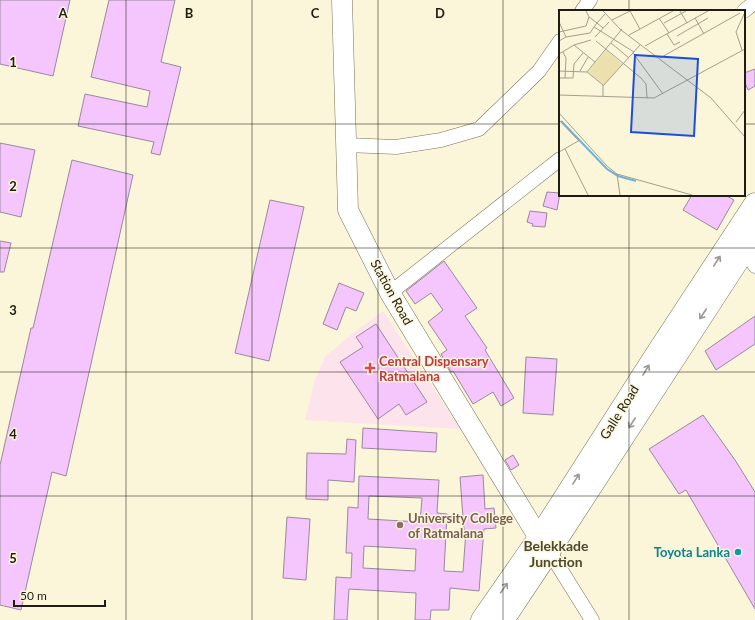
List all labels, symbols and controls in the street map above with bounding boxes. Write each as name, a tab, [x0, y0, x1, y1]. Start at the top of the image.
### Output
text: A	[57, 5, 68, 21]
text: B	[185, 5, 194, 21]
text: C	[311, 5, 320, 21]
text: D	[435, 5, 445, 21]
inset map	[559, 10, 745, 196]
text: 1	[9, 54, 17, 70]
text: 2	[9, 178, 17, 194]
street label: Station Road	[367, 256, 417, 328]
one-way arrow	[713, 256, 721, 267]
text: 3	[9, 302, 17, 318]
one-way arrow	[699, 308, 707, 319]
place label: Central Dispensary Ratmalana	[379, 353, 489, 384]
marker: Central Dispensary Ratmalana	[364, 362, 376, 374]
one-way arrow	[642, 365, 650, 376]
street label: Galle Road	[596, 382, 642, 442]
one-way arrow	[628, 417, 636, 428]
text: 4	[9, 426, 17, 442]
one-way arrow	[572, 474, 580, 485]
place label: University College of Ratmalana	[408, 510, 513, 541]
marker: University College of Ratmalana	[395, 520, 405, 530]
district label: Belekkade Junction	[523, 537, 589, 570]
place label: Toyota Lanka	[654, 544, 730, 560]
marker: Toyota Lanka	[733, 547, 743, 557]
text: 5	[9, 550, 17, 566]
scale bar	[14, 582, 105, 608]
one-way arrow	[500, 583, 508, 594]
text: 50 m	[20, 588, 47, 603]

